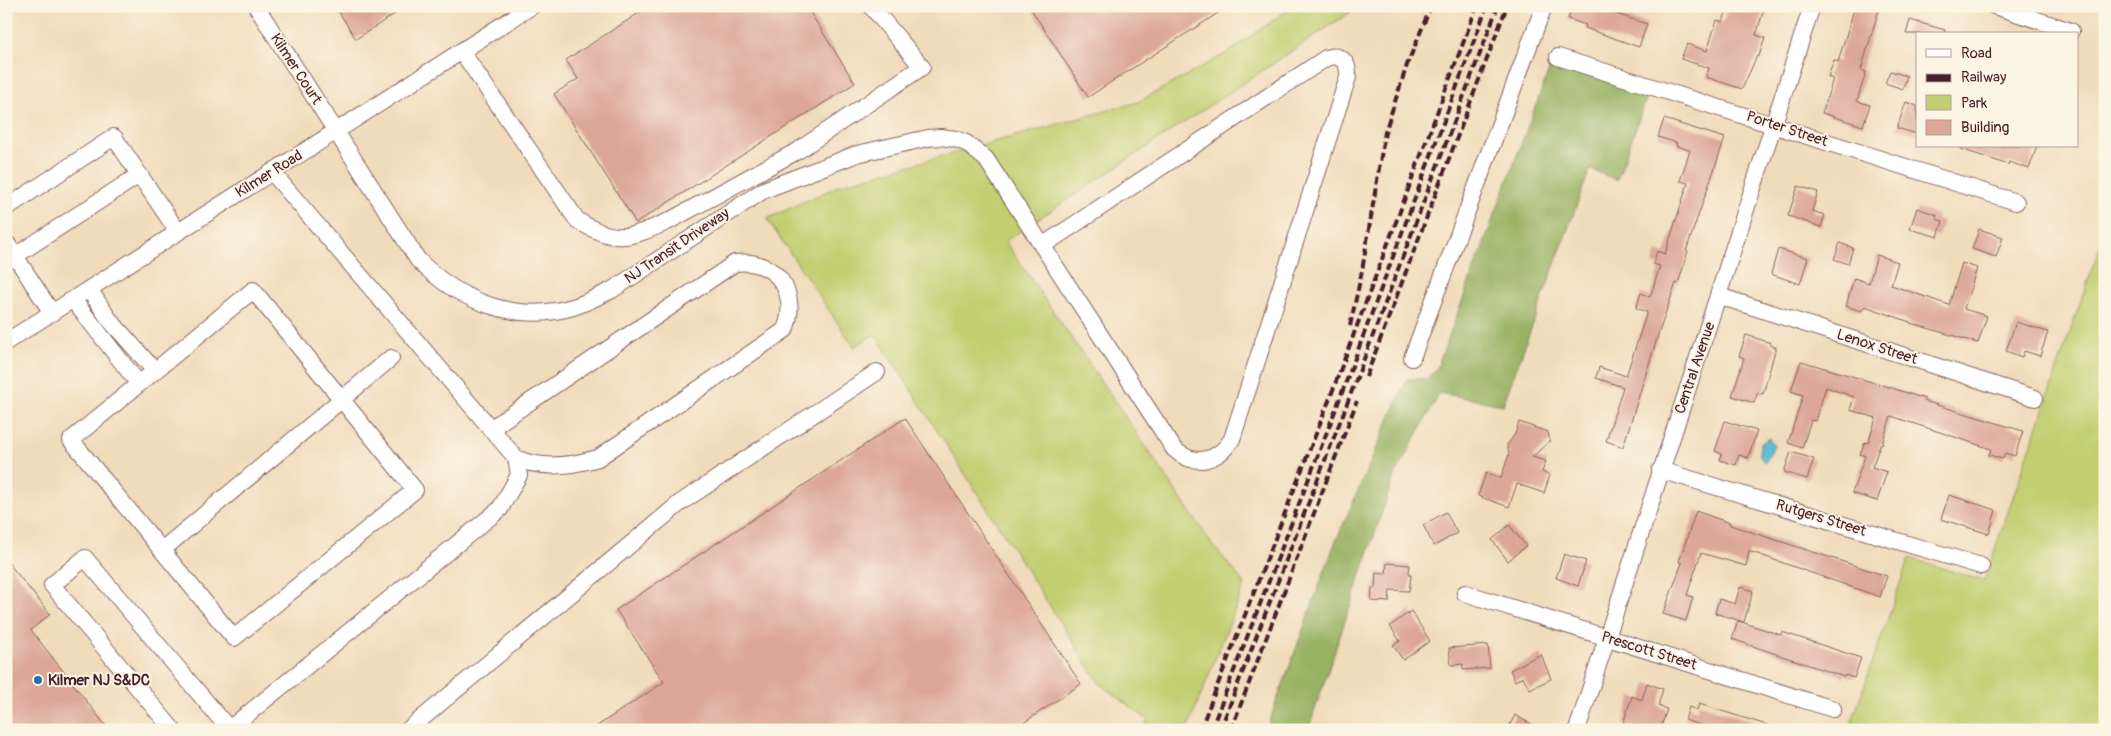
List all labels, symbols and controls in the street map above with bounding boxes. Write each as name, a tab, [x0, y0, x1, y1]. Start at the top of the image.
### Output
street label: Kilmer Court	[266, 30, 327, 109]
legend	[1916, 32, 2078, 148]
text: Road	[1961, 44, 1992, 63]
text: Railway	[1961, 68, 2007, 87]
text: Park	[1961, 94, 1988, 113]
street label: Porter Street	[1744, 107, 1831, 151]
text: Building	[1961, 118, 2009, 137]
street label: Kilmer Road	[232, 146, 306, 202]
street label: NJ Transit Driveway	[621, 203, 734, 288]
street label: Central Avenue	[1670, 319, 1720, 416]
street label: Lenox Street	[1834, 325, 1921, 369]
street label: Rutgers Street	[1774, 495, 1869, 541]
street label: Prescott Street	[1599, 627, 1700, 675]
place label: Kilmer NJ S&DC	[48, 671, 150, 690]
marker: Kilmer NJ S&DC	[32, 674, 44, 686]

